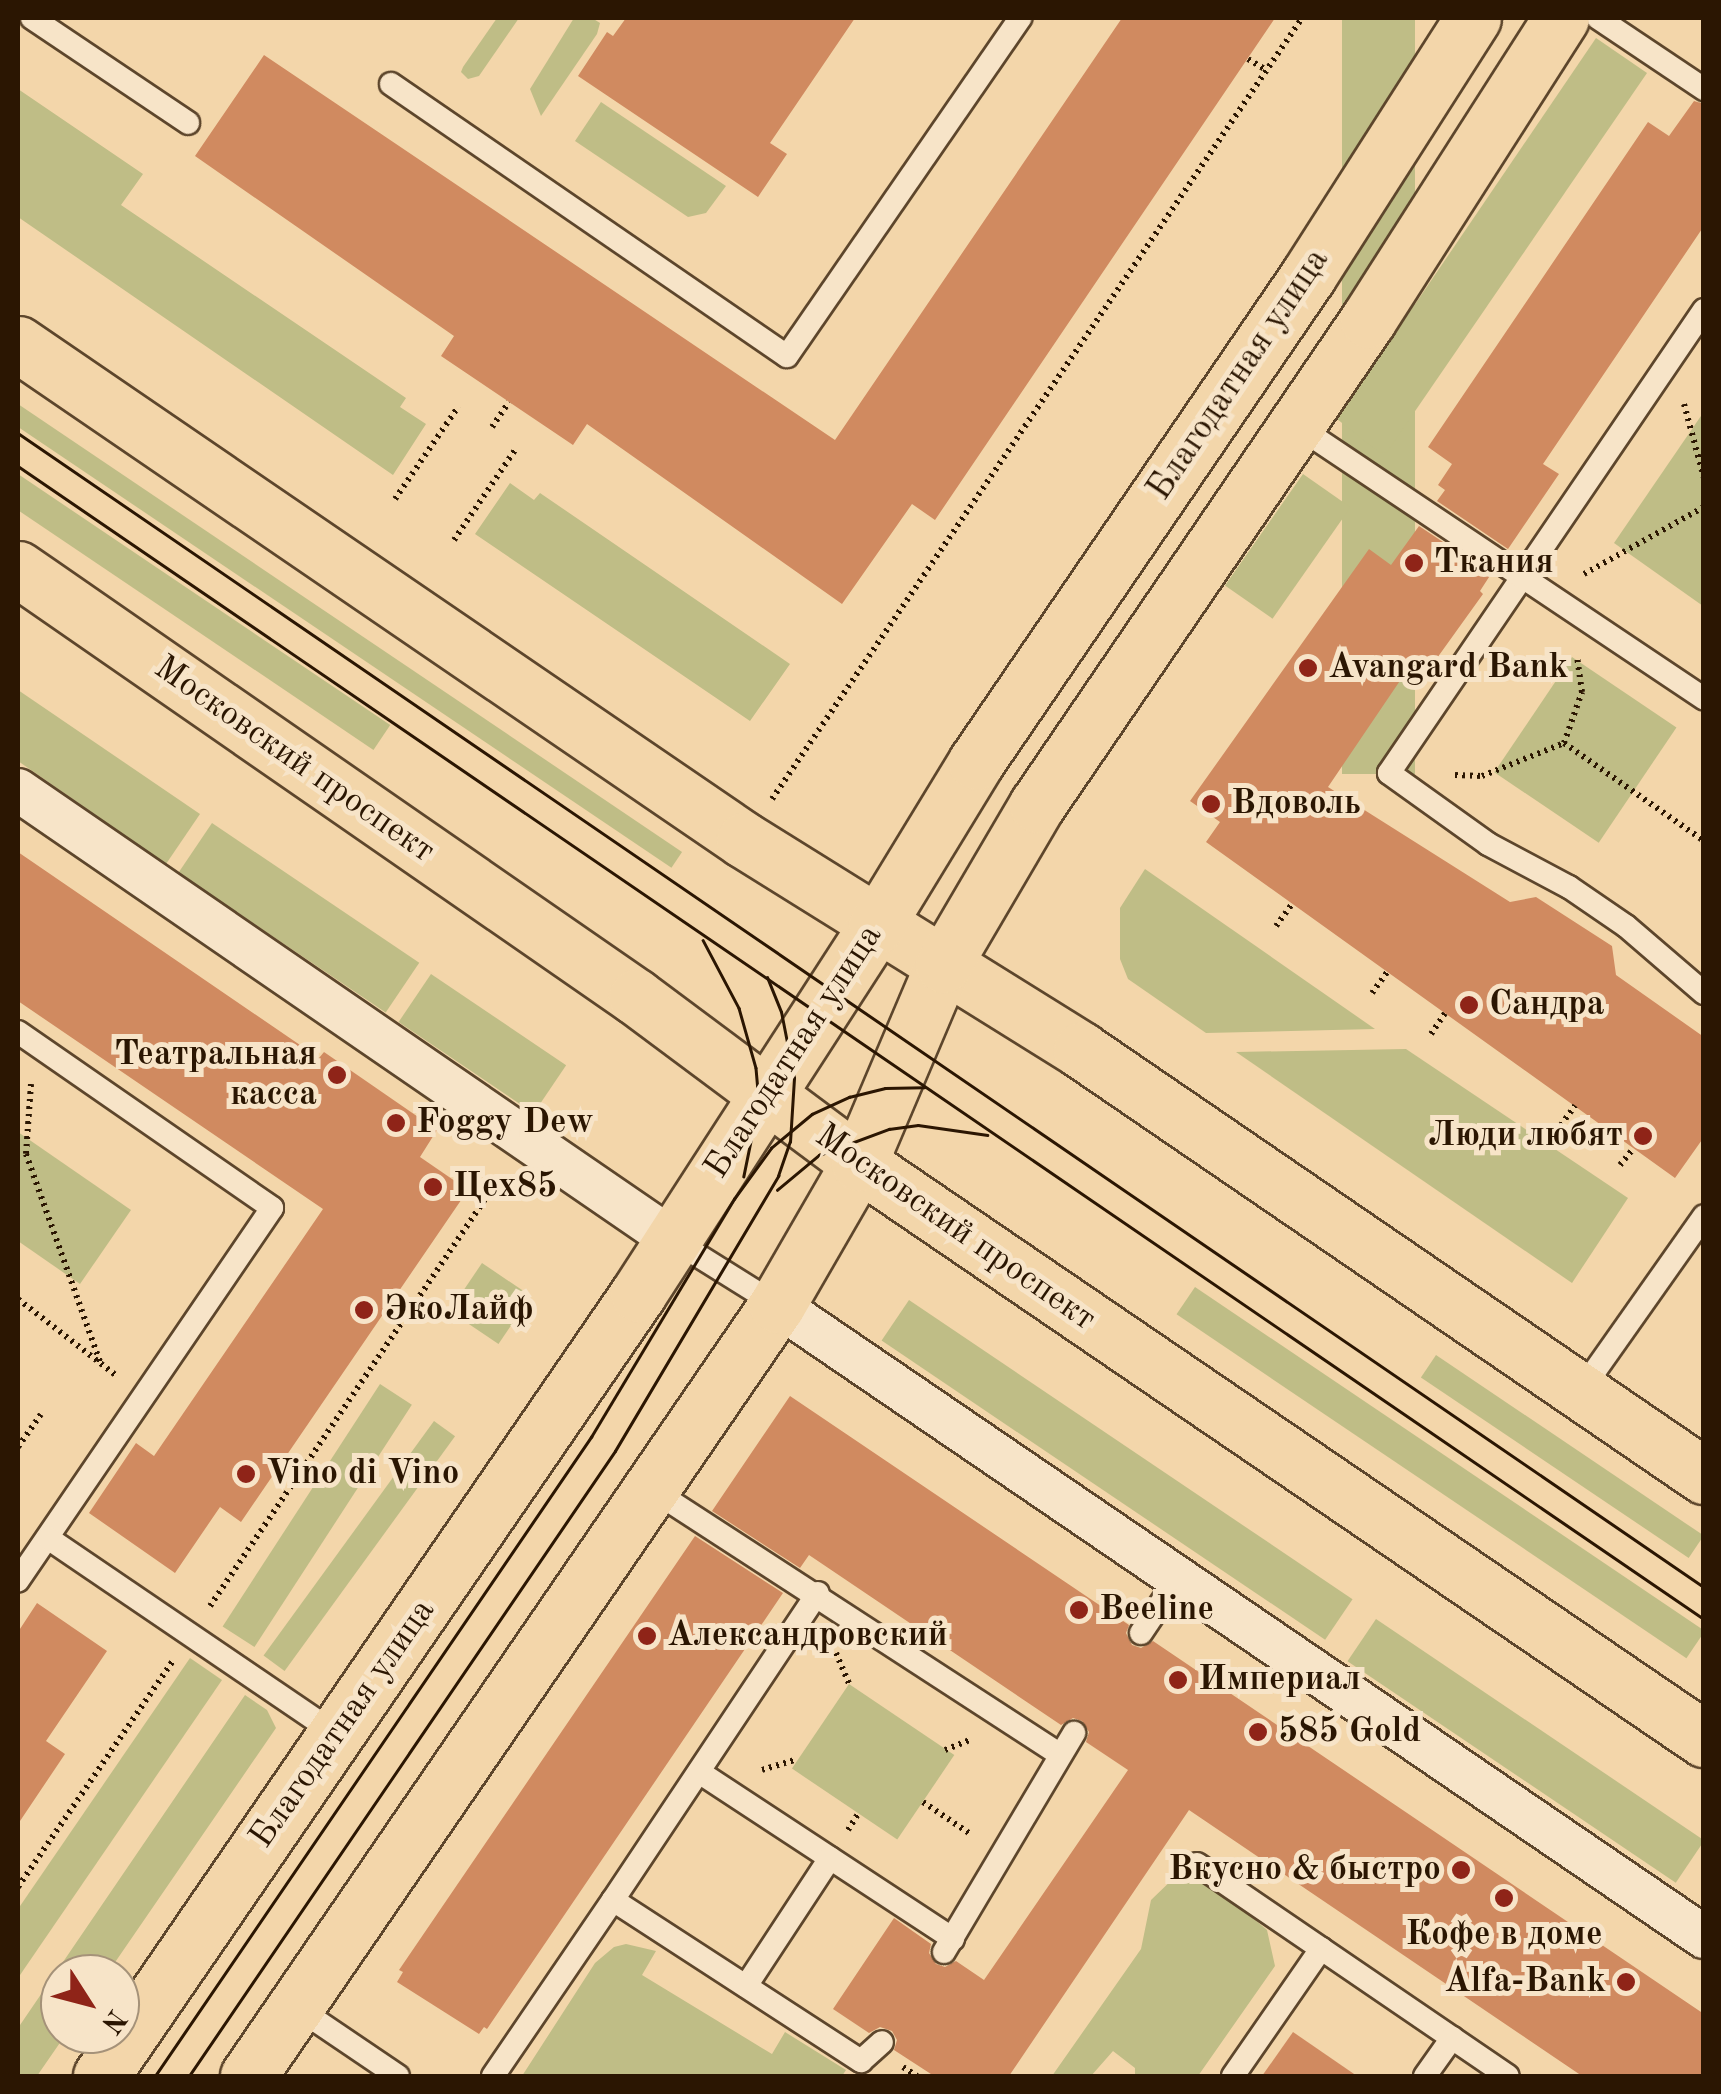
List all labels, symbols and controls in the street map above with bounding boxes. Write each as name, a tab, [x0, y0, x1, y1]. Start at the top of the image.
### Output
street label: Благодатная улица	[1139, 241, 1339, 509]
place label: Ткания	[1434, 542, 1554, 584]
marker: Ткания	[1403, 552, 1425, 574]
street label: Московский проспект	[145, 647, 443, 873]
place label: Avangard Bank	[1328, 647, 1568, 689]
marker: Avangard Bank	[1297, 657, 1319, 679]
place label: Вдоволь	[1231, 783, 1361, 825]
marker: Вдоволь	[1200, 793, 1222, 815]
street label: Благодатная улица	[696, 917, 892, 1187]
place label: Сандра	[1489, 984, 1605, 1026]
marker: Сандра	[1458, 994, 1480, 1016]
place label: Театральная касса	[114, 1034, 317, 1116]
marker: Театральная касса	[326, 1064, 348, 1086]
place label: Foggy Dew	[416, 1102, 594, 1144]
marker: Foggy Dew	[385, 1112, 407, 1134]
street label: Московский проспект	[806, 1115, 1104, 1341]
place label: Люди любят	[1428, 1115, 1623, 1157]
marker: Люди любят	[1632, 1125, 1654, 1147]
place label: Цех85	[453, 1166, 557, 1208]
marker: Цех85	[422, 1176, 444, 1198]
place label: ЭкоЛайф	[384, 1289, 534, 1331]
marker: ЭкоЛайф	[353, 1299, 375, 1321]
place label: Vino di Vino	[266, 1453, 459, 1495]
marker: Vino di Vino	[235, 1463, 257, 1485]
place label: Beeline	[1099, 1589, 1214, 1631]
street label: Благодатная улица	[241, 1591, 445, 1857]
marker: Beeline	[1068, 1599, 1090, 1621]
place label: Александровский	[667, 1615, 948, 1657]
marker: Александровский	[636, 1625, 658, 1647]
place label: Империал	[1198, 1659, 1361, 1701]
marker: Империал	[1167, 1669, 1189, 1691]
place label: 585 Gold	[1278, 1711, 1421, 1753]
marker: 585 Gold	[1247, 1721, 1269, 1743]
place label: Вкусно & быстро	[1168, 1849, 1441, 1891]
marker: Вкусно & быстро	[1450, 1859, 1472, 1881]
marker: Кофе в доме	[1493, 1887, 1515, 1909]
place label: Кофе в доме	[1406, 1914, 1602, 1956]
north arrow	[40, 1954, 140, 2054]
place label: Alfa-Bank	[1444, 1961, 1606, 2003]
marker: Alfa-Bank	[1615, 1971, 1637, 1993]
text: N	[95, 2004, 130, 2037]

